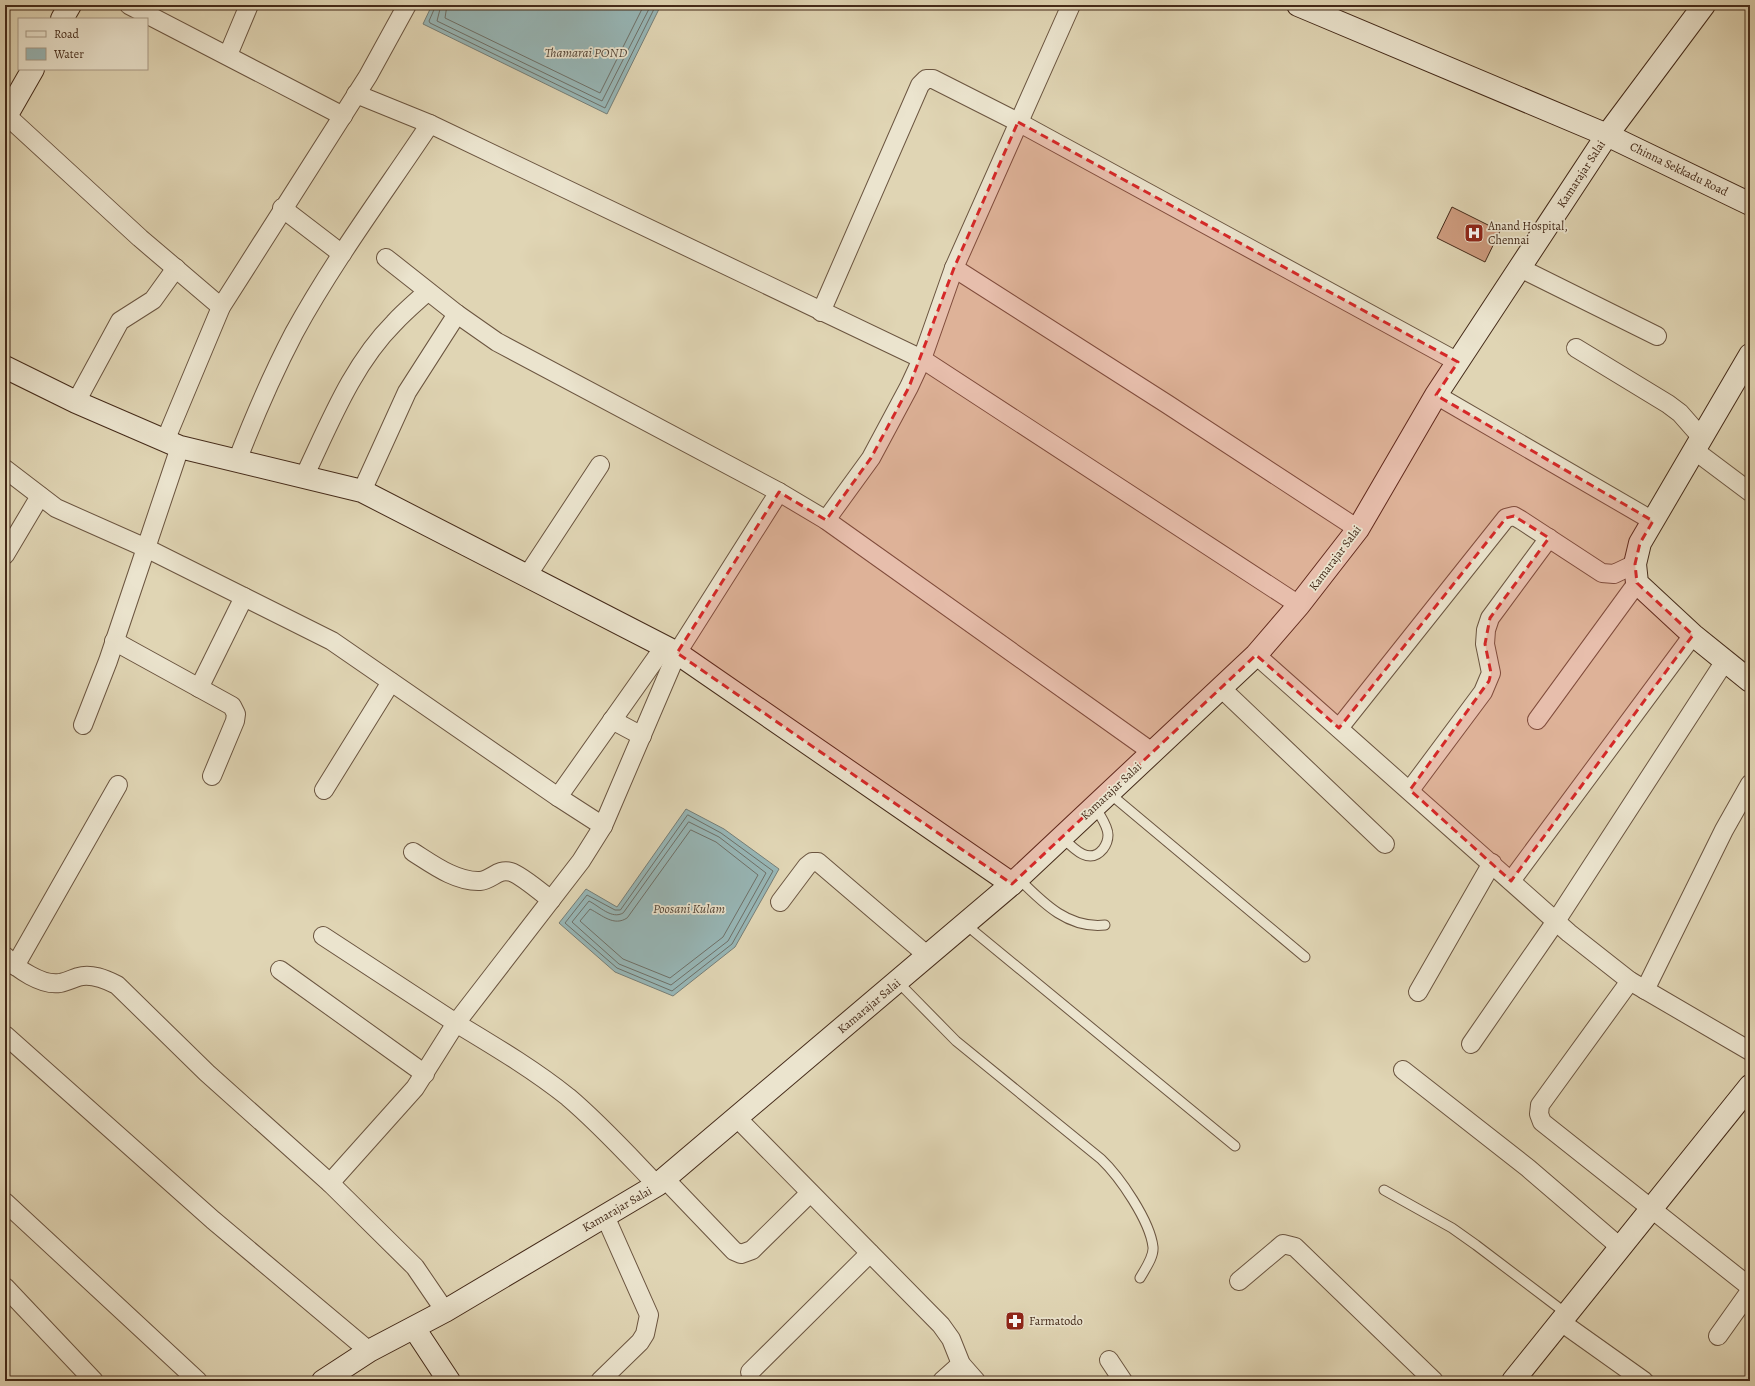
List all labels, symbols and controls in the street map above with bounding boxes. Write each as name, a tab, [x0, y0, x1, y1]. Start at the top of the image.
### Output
legend	[18, 18, 148, 70]
text: Road	[54, 26, 80, 42]
water label: Thamarai POND	[545, 44, 627, 61]
text: Water	[53, 46, 84, 62]
street label: Kamarajar Salai	[1553, 137, 1609, 211]
street label: Chinna Sekkadu Road	[1627, 138, 1731, 200]
place label: Anand Hospital, Chennai	[1487, 218, 1568, 248]
hospital icon: Anand Hospital, Chennai	[1463, 222, 1485, 244]
street label: Kamarajar Salai	[1305, 522, 1365, 594]
street label: Kamarajar Salai	[1077, 759, 1145, 823]
water label: Poosani Kulam	[653, 900, 725, 917]
street label: Kamarajar Salai	[834, 975, 904, 1037]
street label: Kamarajar Salai	[579, 1183, 655, 1235]
pharmacy icon: Farmatodo	[1004, 1310, 1026, 1332]
place label: Farmatodo	[1029, 1313, 1083, 1329]

